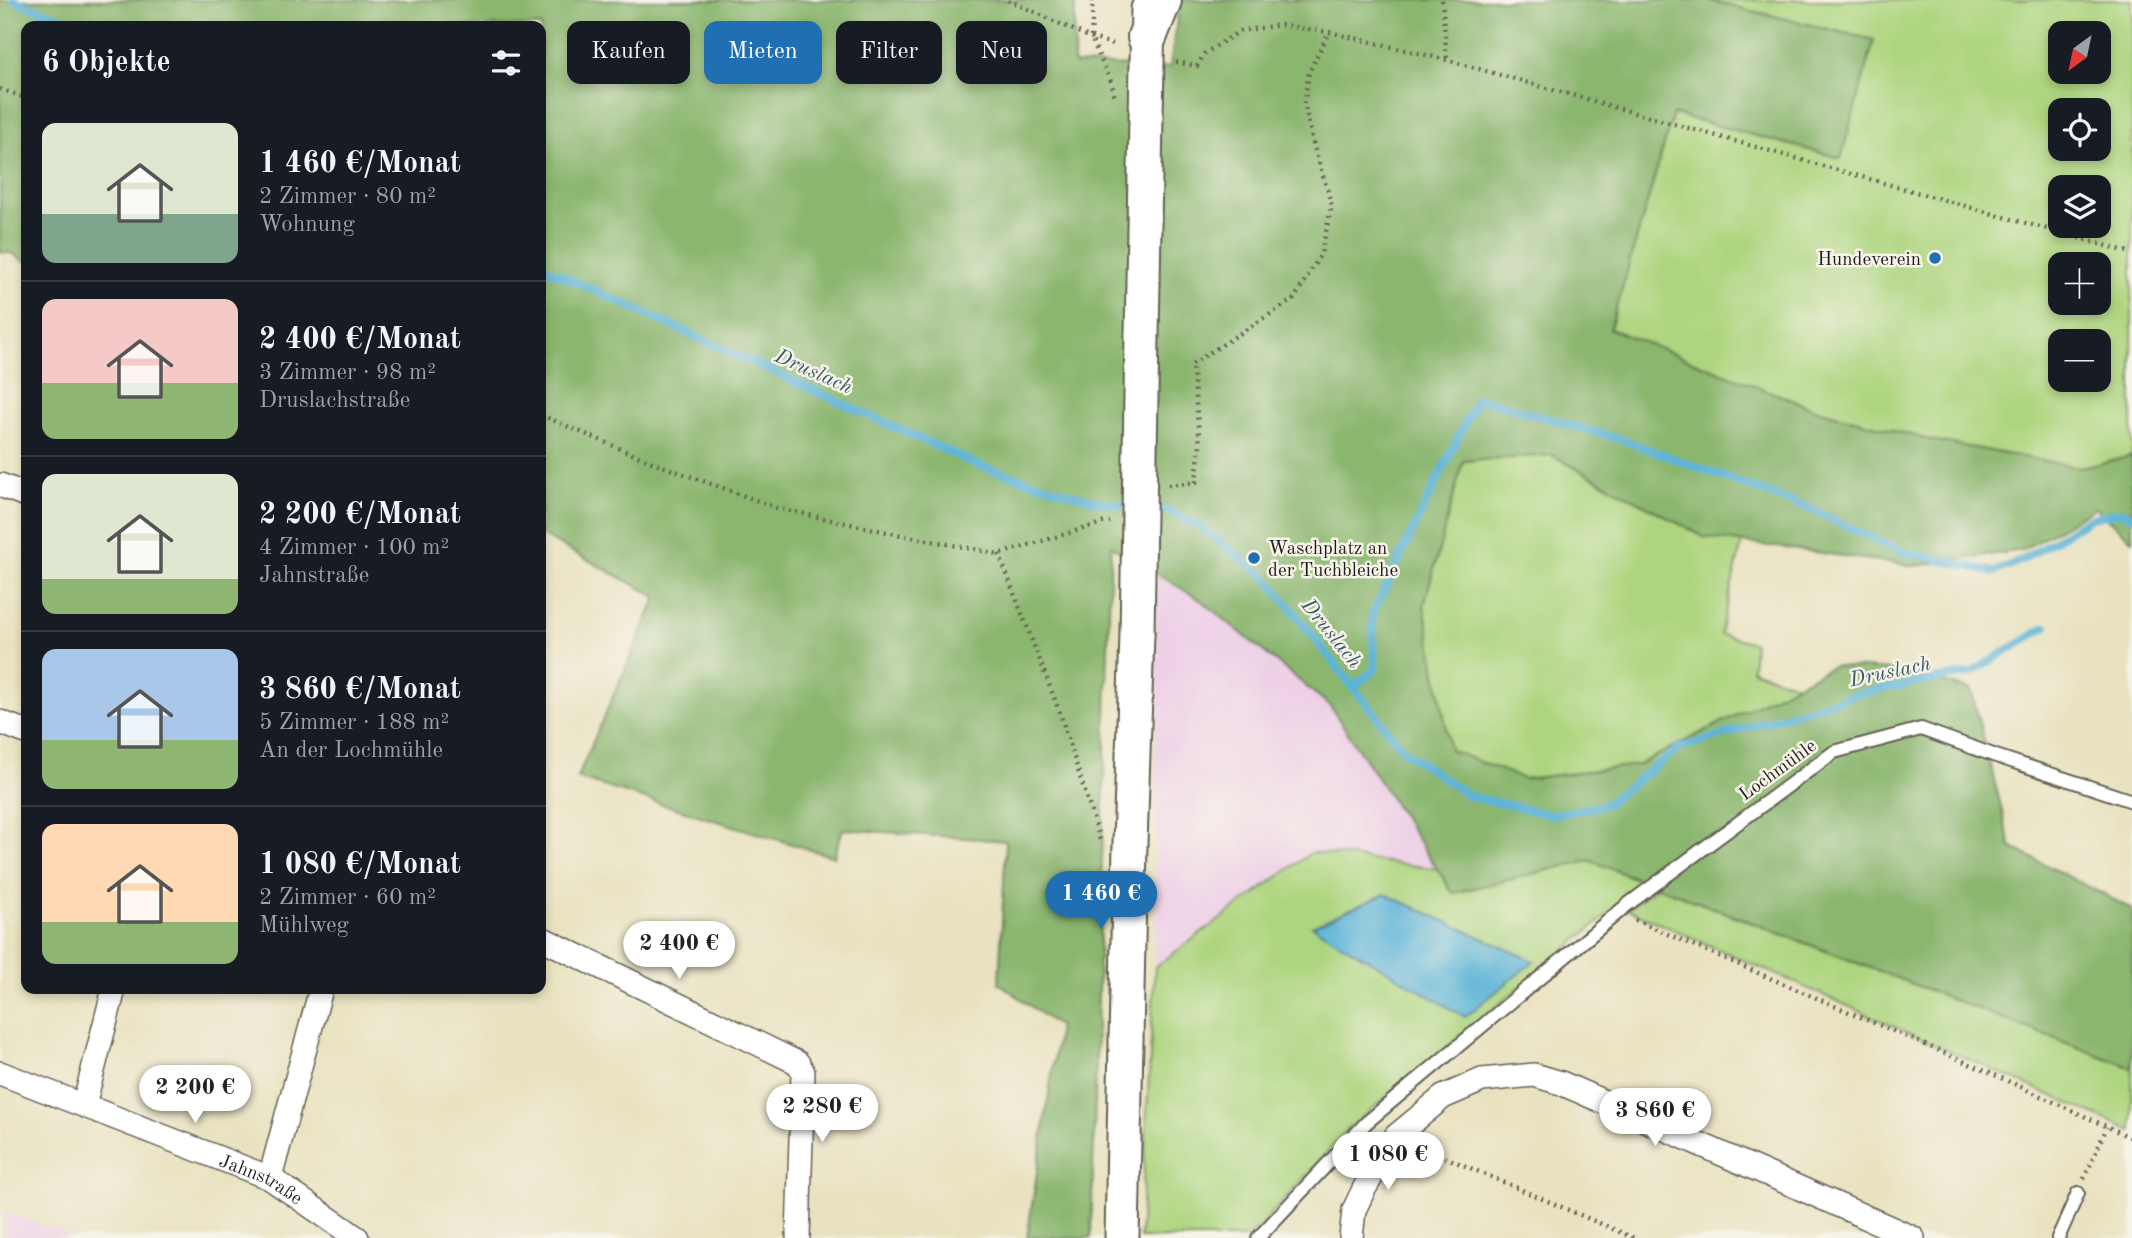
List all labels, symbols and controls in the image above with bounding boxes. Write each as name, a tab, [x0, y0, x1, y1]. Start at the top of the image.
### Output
chip: Kaufen	[567, 21, 690, 84]
chip: Mieten	[704, 21, 822, 84]
chip: Filter	[836, 21, 942, 84]
chip: Neu	[956, 21, 1047, 84]
north arrow	[2048, 21, 2110, 84]
map controls	[2048, 21, 2111, 392]
icon: filters	[487, 44, 525, 82]
text: 6 Objekte	[42, 48, 171, 78]
button: locate	[2048, 98, 2111, 161]
text: 1 460 €/Monat	[259, 149, 461, 179]
icon: home	[98, 151, 182, 235]
button: layers	[2048, 175, 2111, 238]
text: 2 Zimmer · 80 m²	[259, 185, 436, 208]
text: Wohnung	[259, 213, 355, 236]
marker: Hundeverein	[1927, 250, 1943, 266]
place label: Hundeverein	[1817, 251, 1921, 270]
button: +	[2048, 252, 2111, 315]
text: 2 400 €/Monat	[259, 325, 461, 355]
icon: home	[98, 327, 182, 411]
button: −	[2048, 329, 2111, 392]
water label: Druslach	[770, 346, 856, 399]
text: 3 Zimmer · 98 m²	[259, 361, 436, 384]
text: Druslachstraße	[259, 389, 410, 412]
text: 2 200 €/Monat	[259, 500, 461, 530]
icon: home	[98, 502, 182, 586]
text: 4 Zimmer · 100 m²	[259, 536, 449, 559]
place label: Waschplatz an der Tuchbleiche	[1268, 540, 1398, 581]
marker: Waschplatz an der Tuchbleiche	[1246, 550, 1262, 566]
text: Jahnstraße	[259, 564, 369, 587]
water label: Druslach	[1296, 594, 1365, 673]
water label: Druslach	[1847, 654, 1933, 692]
text: 3 860 €/Monat	[259, 675, 461, 705]
icon: home	[98, 677, 182, 761]
text: 5 Zimmer · 188 m²	[259, 711, 449, 734]
street label: Lochmühle	[1736, 737, 1821, 805]
text: An der Lochmühle	[259, 739, 443, 762]
text: 1 080 €/Monat	[259, 850, 461, 880]
icon: home	[98, 852, 182, 936]
pin: 1 460 €	[1036, 872, 1166, 931]
text: 1 460 €	[1061, 882, 1141, 905]
text: 2 Zimmer · 60 m²	[259, 886, 436, 909]
text: Mühlweg	[259, 914, 349, 937]
pin: 2 400 €	[614, 922, 744, 981]
text: 2 400 €	[639, 932, 719, 955]
pin: 2 200 €	[130, 1066, 260, 1125]
text: 2 200 €	[155, 1076, 235, 1099]
pin: 2 280 €	[757, 1084, 887, 1144]
pin: 3 860 €	[1590, 1088, 1720, 1148]
text: 2 280 €	[782, 1095, 862, 1118]
text: 3 860 €	[1615, 1099, 1695, 1122]
pin: 1 080 €	[1323, 1132, 1453, 1192]
text: 1 080 €	[1348, 1143, 1428, 1166]
street label: Jahnstraße	[216, 1152, 305, 1209]

